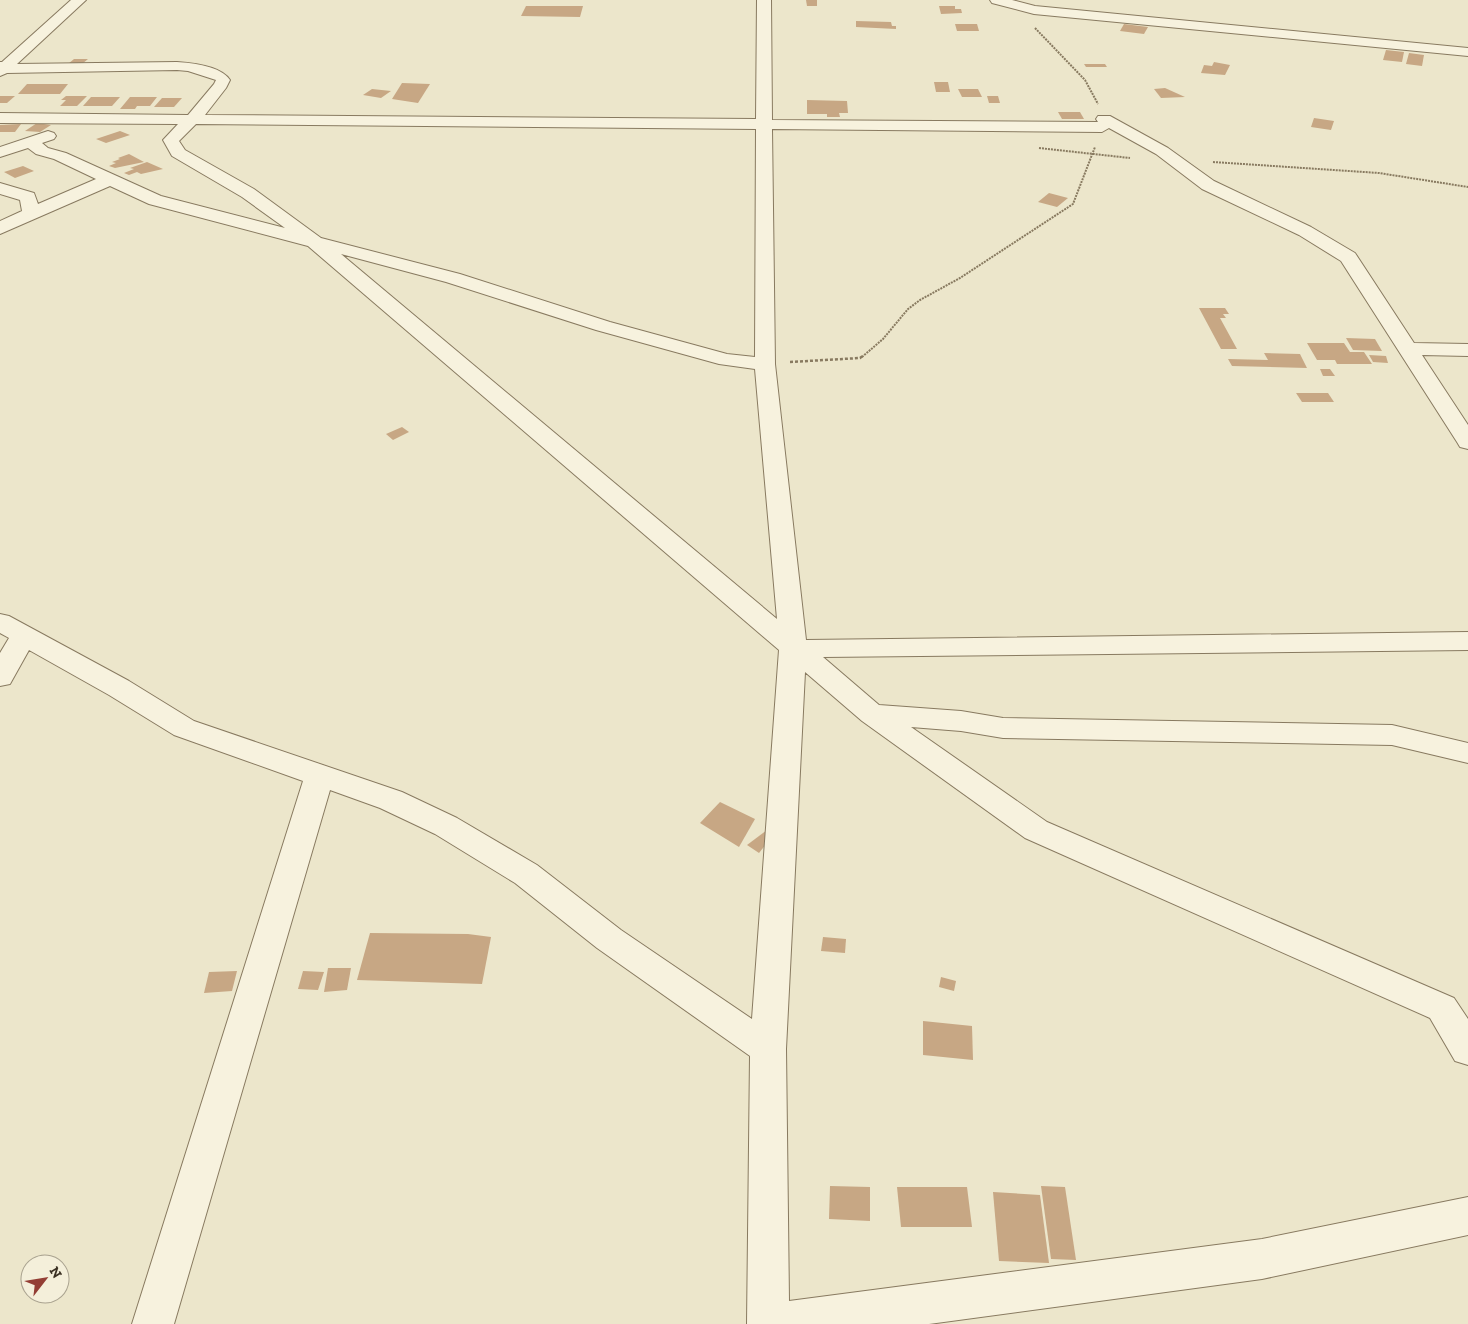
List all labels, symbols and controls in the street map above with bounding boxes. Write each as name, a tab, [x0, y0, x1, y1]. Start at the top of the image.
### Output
north arrow	[20, 1254, 70, 1304]
text: N	[46, 1264, 66, 1282]

